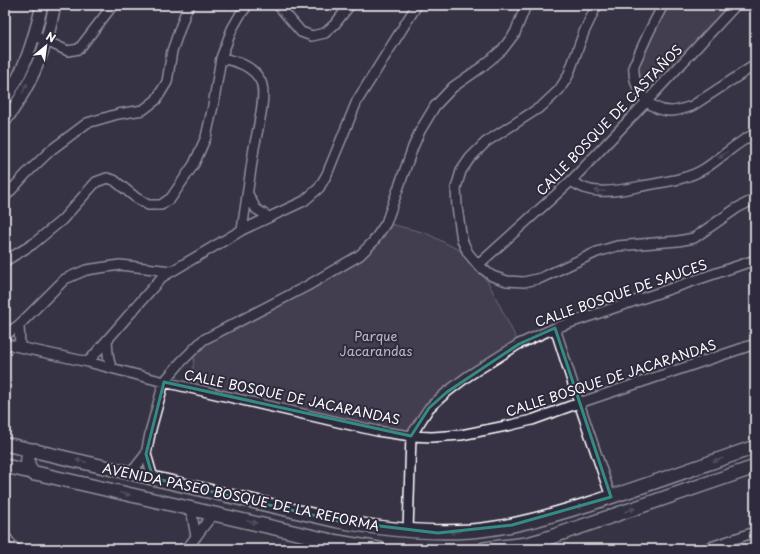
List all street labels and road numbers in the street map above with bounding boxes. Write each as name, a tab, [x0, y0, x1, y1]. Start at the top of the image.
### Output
street label: CALLE BOSQUE DE CASTAÑOS	[531, 40, 686, 199]
street label: CALLE BOSQUE DE SAUCES	[532, 254, 709, 331]
street label: CALLE BOSQUE DE JACARANDAS	[503, 334, 718, 421]
street label: CALLE BOSQUE DE JACARANDAS	[182, 364, 402, 429]
street label: AVENIDA PASEO BOSQUE DE LA REFORMA	[101, 458, 381, 535]

